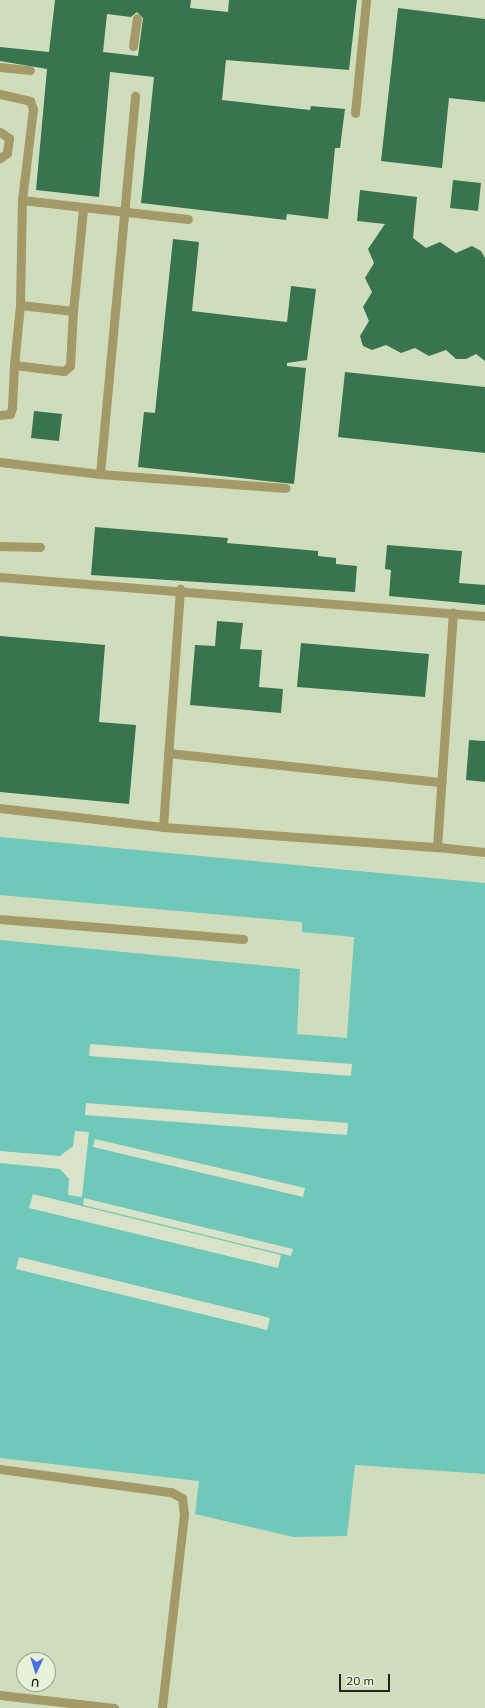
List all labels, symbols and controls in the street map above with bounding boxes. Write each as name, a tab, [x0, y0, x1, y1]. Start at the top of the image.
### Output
north arrow	[16, 1652, 56, 1692]
scale bar	[341, 1666, 392, 1692]
text: 20 m	[346, 1673, 374, 1688]
text: U	[31, 1676, 40, 1690]

